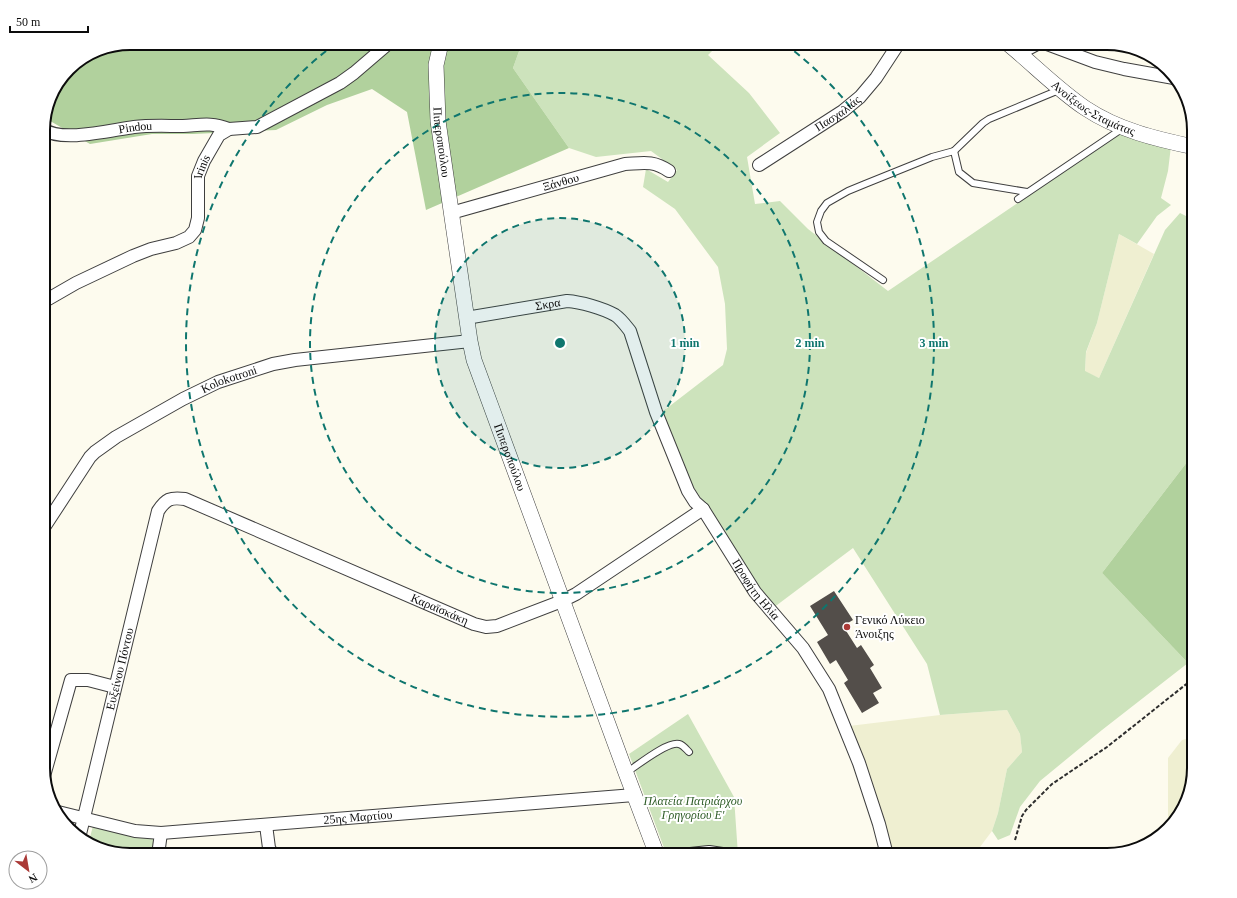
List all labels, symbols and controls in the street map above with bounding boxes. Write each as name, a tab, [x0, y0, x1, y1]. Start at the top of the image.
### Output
scale bar	[10, 8, 88, 34]
text: 50 m	[16, 15, 41, 29]
street label: Ανοίξεως-Σταμάτας	[1048, 78, 1137, 139]
street label: Πασχαλιάς	[812, 92, 863, 134]
street label: Πιπεροπούλου	[431, 107, 453, 178]
street label: Pindou	[117, 119, 152, 136]
street label: Irinis	[191, 152, 213, 179]
street label: Ξάνθου	[541, 170, 581, 194]
street label: Σκρα	[534, 295, 562, 313]
centre of rings	[553, 336, 567, 350]
text: 1 min	[670, 336, 700, 350]
text: 2 min	[795, 336, 825, 350]
text: 3 min	[919, 336, 949, 350]
street label: Kolokotroni	[199, 363, 259, 396]
street label: Πιπεροπούλου	[491, 422, 529, 493]
street label: Προφήτη Ηλία	[729, 556, 783, 623]
street label: Καραϊσκάκη	[409, 591, 471, 628]
place label: Γενικό Λύκειο Άνοιξης	[855, 613, 925, 641]
marker: Γενικό Λύκειο Άνοιξης	[842, 622, 852, 632]
street label: Ευξείνου Πόντου	[103, 626, 137, 711]
park label: Πλατεία Πατριάρχου Γρηγορίου Ε'	[643, 794, 743, 822]
street label: 25ης Μαρτίου	[323, 807, 393, 827]
north arrow	[8, 850, 48, 890]
text: N	[27, 871, 40, 886]

